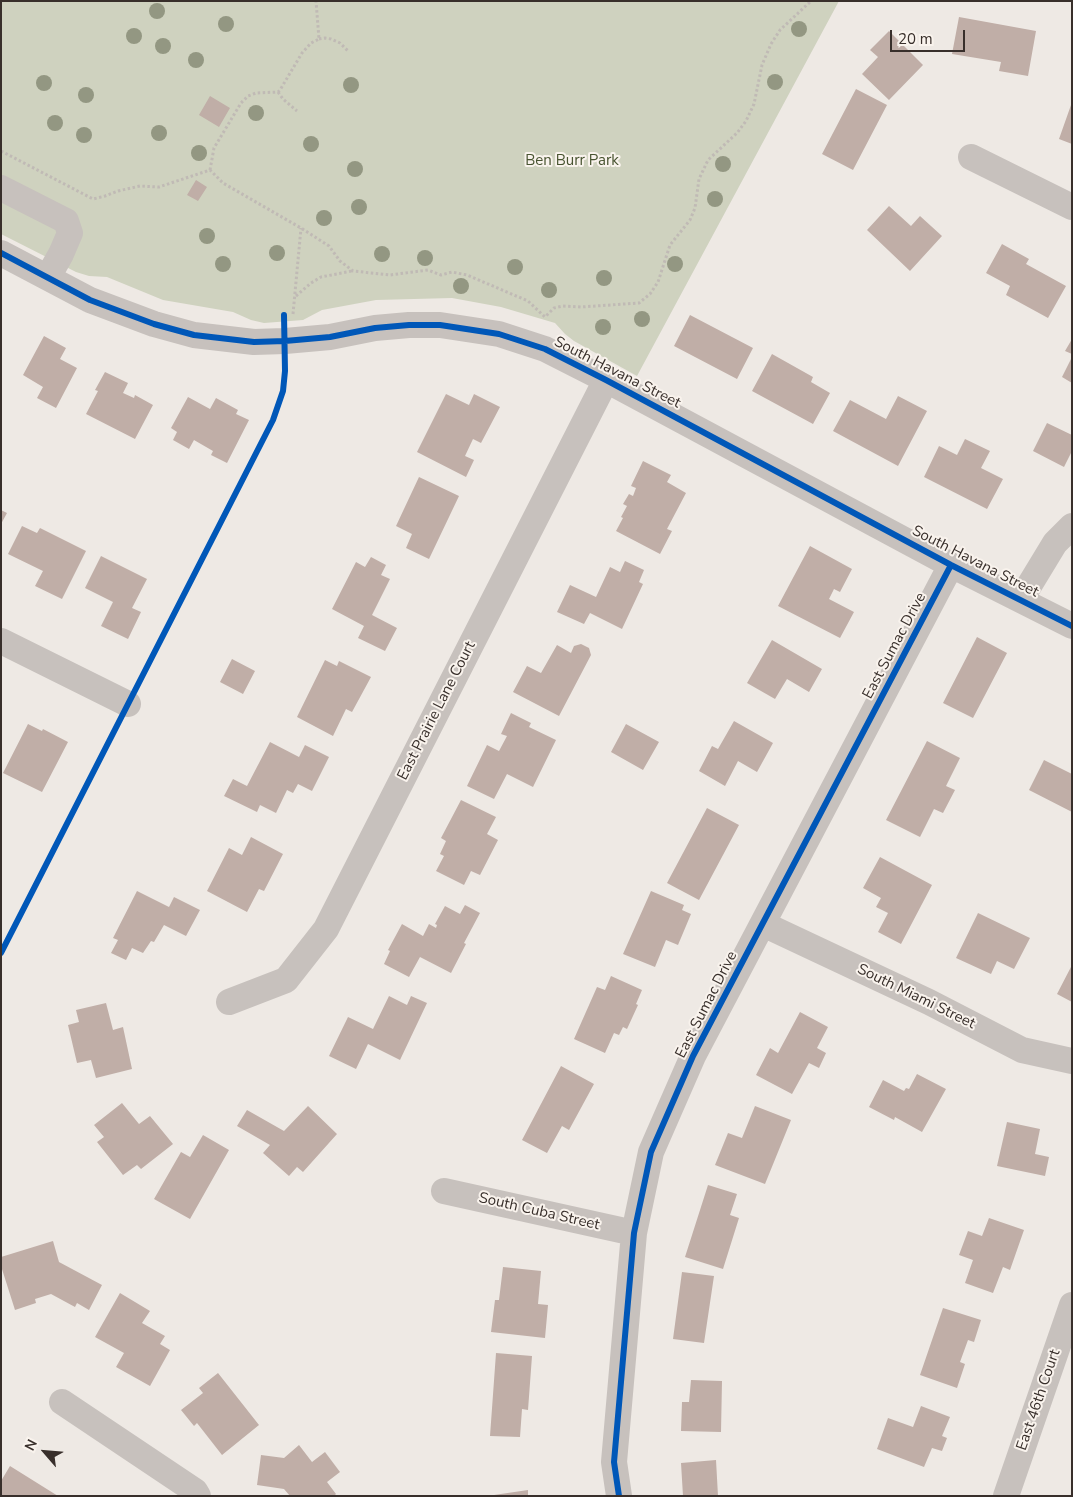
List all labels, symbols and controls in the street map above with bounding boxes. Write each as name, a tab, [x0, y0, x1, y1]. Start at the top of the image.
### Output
scale bar	[893, 20, 968, 52]
text: 20 m	[898, 29, 933, 49]
park label: Ben Burr Park	[525, 152, 619, 170]
street label: South Havana Street	[551, 333, 683, 413]
street label: South Havana Street	[909, 522, 1041, 602]
street label: East Sumac Drive	[859, 590, 931, 702]
street label: East Prairie Lane Court	[394, 639, 480, 783]
street label: East Sumac Drive	[672, 949, 742, 1061]
street label: South Miami Street	[854, 961, 978, 1033]
street label: South Cuba Street	[477, 1189, 601, 1235]
street label: East 46th Court	[1013, 1347, 1065, 1453]
north arrow	[20, 1427, 70, 1477]
text: N	[20, 1436, 42, 1454]

